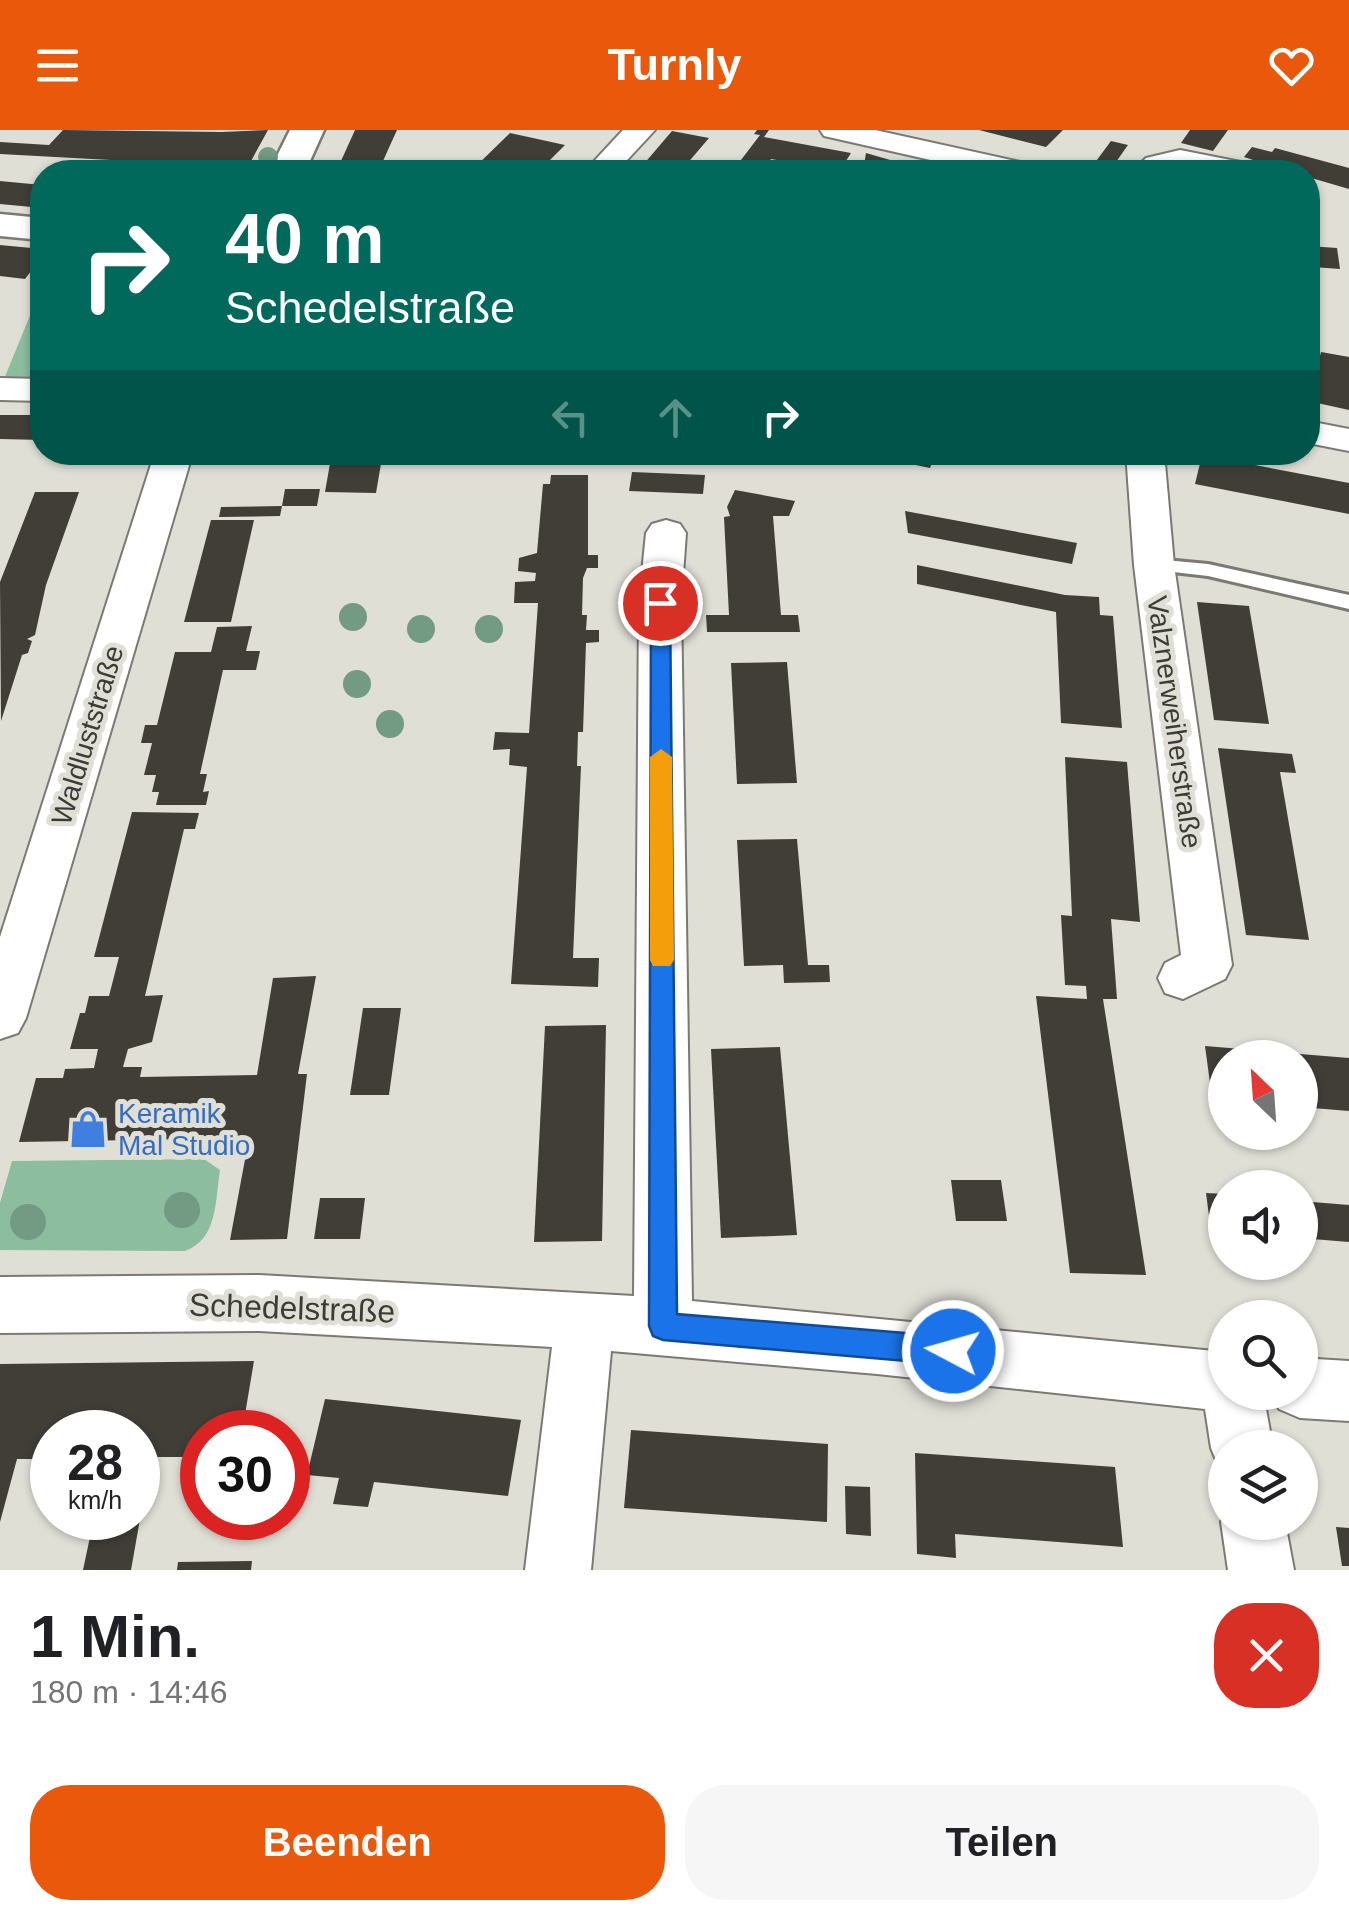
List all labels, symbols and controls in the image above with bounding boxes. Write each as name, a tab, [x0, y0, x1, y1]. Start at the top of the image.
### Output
icon: menu	[30, 38, 85, 93]
icon: heart	[1264, 38, 1319, 93]
text: Turnly	[607, 39, 742, 90]
icon: right	[60, 200, 190, 330]
text: 40 m	[225, 200, 385, 278]
text: Schedelstraße	[225, 282, 515, 333]
icon: left	[543, 390, 598, 445]
icon: ahead	[648, 390, 703, 445]
icon: right	[753, 390, 808, 445]
pin	[618, 561, 703, 646]
icon: arrive	[633, 576, 688, 631]
street label: Valznerweiherstraße	[1141, 594, 1208, 850]
street label: Waldluststraße	[46, 642, 129, 828]
north arrow	[1208, 1040, 1318, 1150]
map controls	[1208, 1040, 1318, 1540]
place label: Keramik Mal Studio	[118, 1098, 250, 1161]
shop icon: Keramik Mal Studio	[67, 1108, 109, 1150]
button: sound	[1208, 1170, 1318, 1280]
street label: Schedelstraße	[188, 1286, 396, 1330]
position arrow	[901, 1299, 1005, 1403]
button: search	[1208, 1300, 1318, 1410]
speed limit sign: 30	[180, 1410, 310, 1540]
button: layers	[1208, 1430, 1318, 1540]
text: 28	[67, 1435, 123, 1491]
text: km/h	[68, 1486, 122, 1514]
text: 1 Min.	[30, 1603, 200, 1670]
button: close	[1214, 1603, 1319, 1708]
text: 180 m · 14:46	[30, 1674, 227, 1710]
button: Beenden	[30, 1785, 665, 1900]
button: Teilen	[685, 1785, 1319, 1900]

